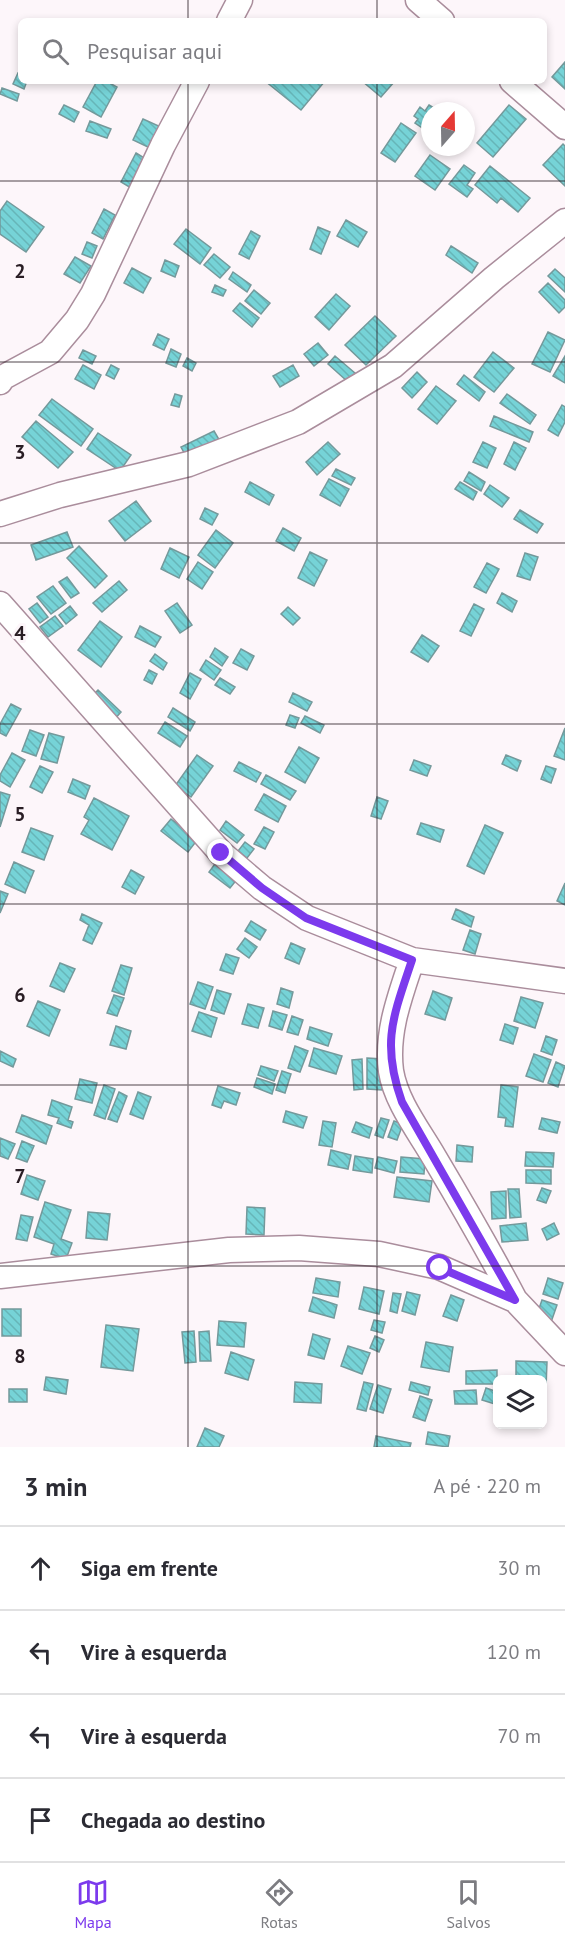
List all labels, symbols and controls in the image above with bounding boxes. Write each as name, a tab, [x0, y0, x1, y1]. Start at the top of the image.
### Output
search box	[18, 18, 547, 84]
icon: search	[39, 35, 72, 68]
text: Pesquisar aqui	[87, 37, 223, 65]
north arrow	[421, 102, 475, 156]
text: 2	[14, 258, 26, 284]
text: 3	[14, 439, 26, 465]
text: 4	[14, 620, 26, 646]
text: 5	[14, 801, 26, 827]
route end	[207, 839, 233, 865]
text: 6	[14, 982, 26, 1008]
text: 7	[14, 1163, 26, 1189]
route start	[426, 1254, 452, 1280]
text: 8	[14, 1343, 26, 1369]
map controls	[493, 1375, 547, 1429]
button: layers	[493, 1375, 547, 1429]
text: 3 min	[24, 1470, 87, 1503]
text: A pé · 220 m	[434, 1473, 541, 1499]
icon: ahead	[24, 1552, 57, 1585]
text: Siga em frente	[81, 1554, 218, 1582]
text: 30 m	[498, 1555, 541, 1581]
icon: left	[24, 1636, 57, 1669]
text: Vire à esquerda	[81, 1638, 227, 1666]
text: 120 m	[487, 1639, 541, 1665]
icon: left	[24, 1720, 57, 1753]
text: Vire à esquerda	[81, 1722, 227, 1750]
text: 70 m	[498, 1723, 541, 1749]
icon: arrive	[24, 1804, 57, 1837]
text: Chegada ao destino	[81, 1806, 265, 1834]
tab: Mapa	[74, 1876, 112, 1932]
tab: Rotas	[260, 1876, 298, 1932]
tab: Salvos	[447, 1876, 491, 1932]

